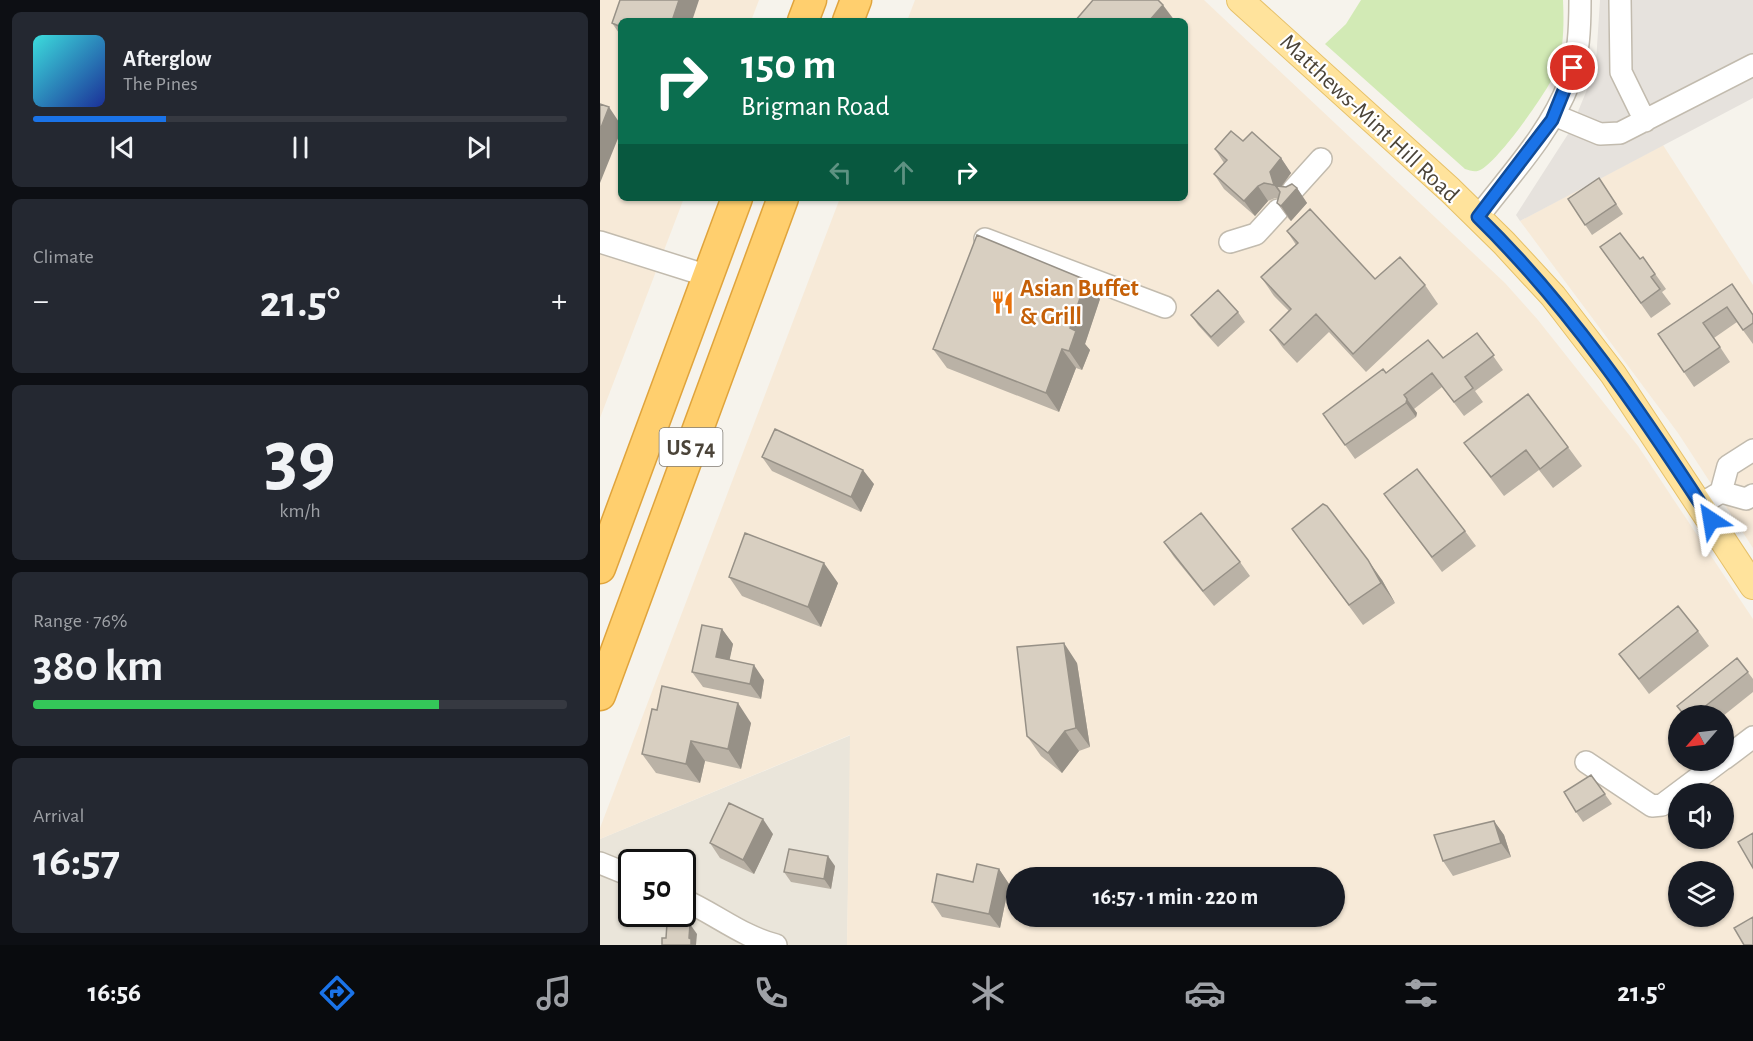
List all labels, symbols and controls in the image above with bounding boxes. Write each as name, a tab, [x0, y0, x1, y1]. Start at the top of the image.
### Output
street label: Matthews-Mint Hill Road	[1275, 30, 1463, 208]
icon: right	[642, 42, 720, 120]
pin	[1547, 42, 1598, 93]
text: 150 m	[741, 44, 836, 86]
text: Afterglow	[123, 48, 211, 70]
icon: arrive	[1556, 51, 1589, 84]
text: The Pines	[123, 74, 198, 94]
text: Brigman Road	[741, 93, 890, 120]
icon: previous	[106, 131, 139, 164]
icon: pause	[284, 131, 317, 164]
icon: next	[462, 131, 495, 164]
icon: left	[824, 156, 857, 189]
icon: ahead	[887, 156, 920, 189]
icon: right	[950, 156, 983, 189]
text: Climate	[33, 247, 94, 267]
place label: Asian Buffet & Grill	[1020, 277, 1139, 329]
text: 21.5°	[260, 280, 340, 325]
text: −	[33, 285, 49, 318]
text: +	[551, 285, 567, 318]
restaurant icon: Asian Buffet & Grill	[989, 289, 1015, 315]
text: 39	[264, 421, 336, 499]
road number: US 74	[660, 428, 722, 466]
position arrow	[1679, 488, 1743, 552]
text: km/h	[279, 501, 321, 521]
text: Range · 76%	[33, 611, 127, 631]
text: 380 km	[33, 644, 163, 689]
north arrow	[1668, 705, 1734, 771]
map controls	[1668, 705, 1734, 927]
button: sound	[1668, 783, 1734, 849]
text: Arrival	[33, 806, 84, 826]
text: 16:57	[33, 839, 120, 884]
speed limit sign: 50	[618, 849, 696, 927]
button: layers	[1668, 861, 1734, 927]
text: 16:57 · 1 min · 220 m	[1093, 886, 1258, 908]
icon: directions	[316, 972, 358, 1014]
icon: music	[533, 972, 575, 1014]
icon: phone	[750, 972, 792, 1014]
icon: climate	[967, 972, 1009, 1014]
icon: car	[1184, 972, 1226, 1014]
icon: filters	[1400, 972, 1442, 1014]
text: 16:56	[87, 979, 141, 1006]
text: 21.5°	[1617, 979, 1666, 1006]

